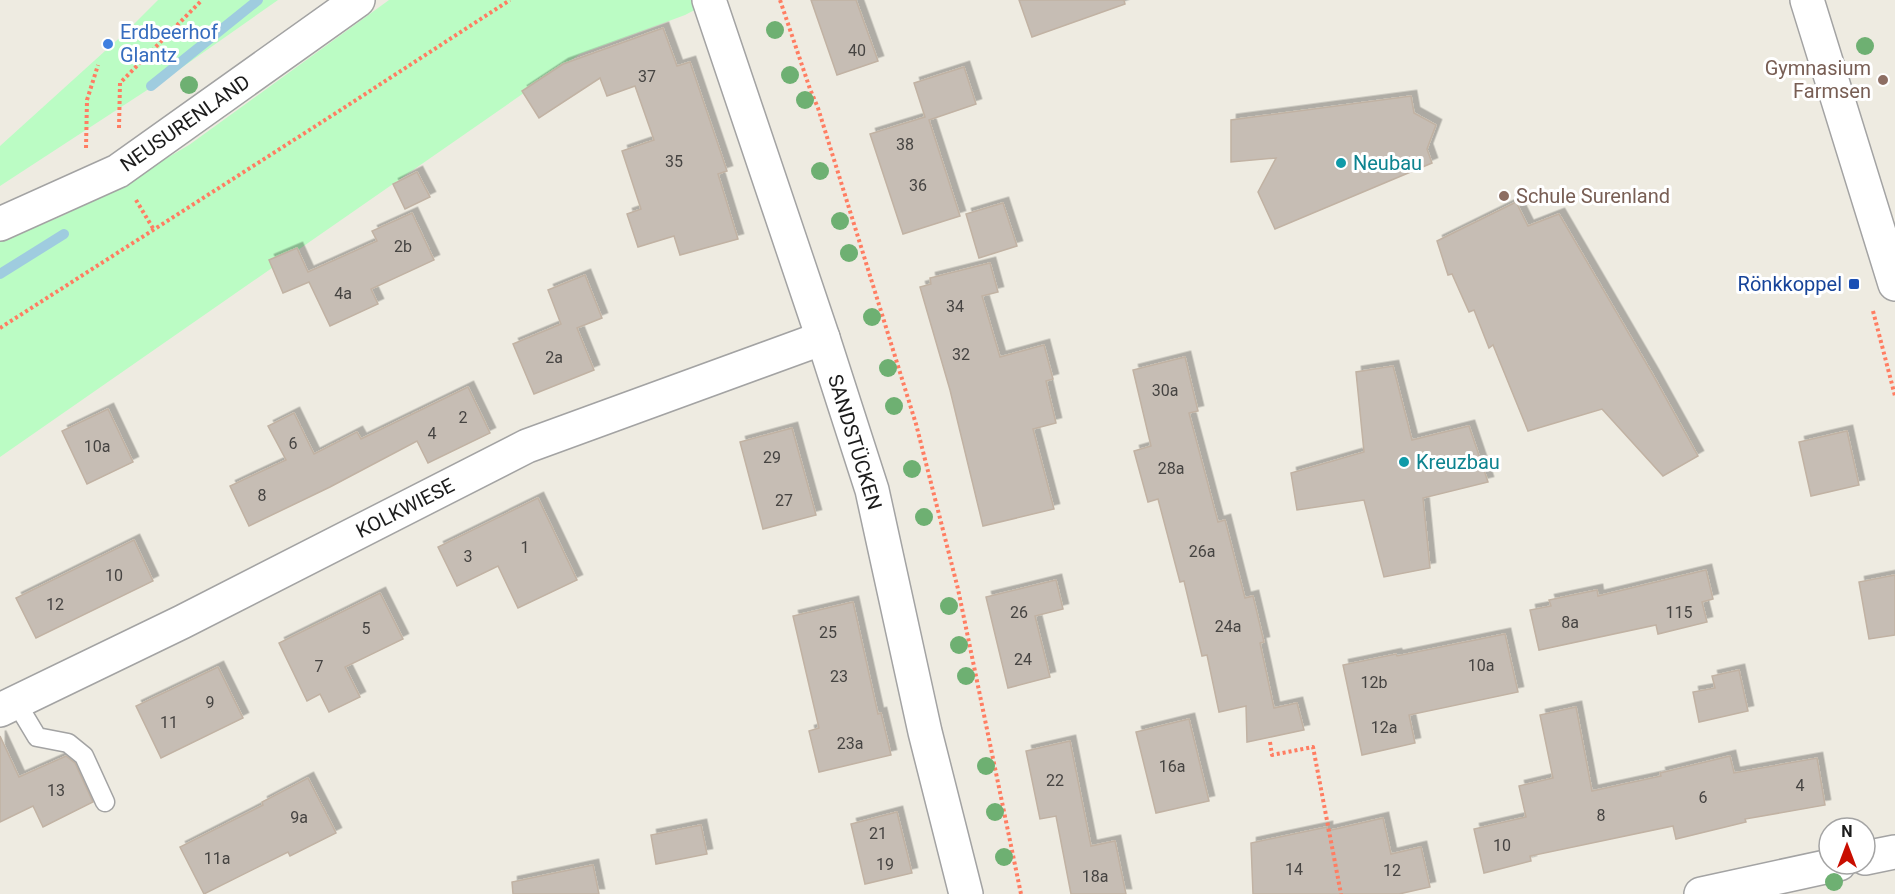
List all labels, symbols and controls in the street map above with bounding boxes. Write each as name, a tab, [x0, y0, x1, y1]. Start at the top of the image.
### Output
place label: Erdbeerhof Glantz	[120, 20, 218, 67]
marker: Erdbeerhof Glantz	[101, 37, 115, 51]
house number: 40	[848, 41, 866, 60]
place label: Gymnasium Farmsen	[1765, 56, 1871, 103]
house number: 37	[638, 67, 656, 86]
street label: NEUSURENLAND	[116, 69, 254, 177]
marker: Gymnasium Farmsen	[1876, 73, 1890, 87]
house number: 38	[896, 135, 914, 154]
place label: Neubau	[1353, 151, 1422, 175]
house number: 35	[665, 152, 683, 171]
marker: Neubau	[1334, 156, 1348, 170]
house number: 36	[909, 176, 927, 195]
place label: Schule Surenland	[1516, 184, 1670, 208]
marker: Schule Surenland	[1497, 189, 1511, 203]
house number: 2b	[394, 237, 412, 256]
place label: Rönkkoppel	[1738, 272, 1842, 296]
marker: Rönkkoppel	[1847, 277, 1861, 291]
house number: 4a	[334, 284, 352, 303]
house number: 34	[946, 297, 964, 316]
house number: 32	[952, 345, 970, 364]
house number: 2a	[545, 348, 563, 367]
street label: SANDSTÜCKEN	[823, 371, 887, 513]
house number: 30a	[1152, 381, 1178, 400]
house number: 2	[459, 408, 468, 427]
house number: 4	[428, 424, 437, 443]
house number: 6	[289, 434, 298, 453]
house number: 10a	[84, 437, 110, 456]
house number: 29	[763, 448, 781, 467]
place label: Kreuzbau	[1416, 450, 1500, 474]
marker: Kreuzbau	[1397, 455, 1411, 469]
house number: 28a	[1158, 459, 1184, 478]
street label: KOLKWIESE	[352, 473, 458, 543]
house number: 8	[258, 486, 267, 505]
house number: 27	[775, 491, 793, 510]
house number: 1	[521, 538, 530, 557]
house number: 26a	[1189, 542, 1215, 561]
house number: 3	[464, 547, 473, 566]
house number: 10	[105, 566, 123, 585]
house number: 12	[46, 595, 64, 614]
house number: 26	[1010, 603, 1028, 622]
house number: 115	[1666, 603, 1692, 622]
house number: 8a	[1561, 613, 1579, 632]
house number: 24a	[1215, 617, 1241, 636]
house number: 5	[362, 619, 371, 638]
house number: 25	[819, 623, 837, 642]
house number: 24	[1014, 650, 1032, 669]
house number: 10a	[1468, 656, 1494, 675]
house number: 7	[315, 657, 324, 676]
house number: 23	[830, 667, 848, 686]
house number: 12b	[1361, 673, 1388, 692]
house number: 9	[206, 693, 215, 712]
house number: 11	[160, 713, 178, 732]
house number: 12a	[1371, 718, 1397, 737]
house number: 23a	[837, 734, 863, 753]
house number: 16a	[1159, 757, 1185, 776]
house number: 22	[1046, 771, 1064, 790]
house number: 4	[1796, 776, 1805, 795]
house number: 13	[47, 781, 65, 800]
house number: 6	[1699, 788, 1708, 807]
house number: 8	[1597, 806, 1606, 825]
house number: 9a	[290, 808, 308, 827]
north arrow	[1817, 816, 1877, 876]
text: N	[1841, 822, 1853, 841]
house number: 21	[869, 824, 887, 843]
house number: 10	[1493, 836, 1511, 855]
house number: 11a	[204, 849, 230, 868]
house number: 19	[876, 855, 894, 874]
house number: 14	[1285, 860, 1303, 879]
house number: 12	[1383, 861, 1401, 880]
house number: 18a	[1082, 867, 1108, 886]

